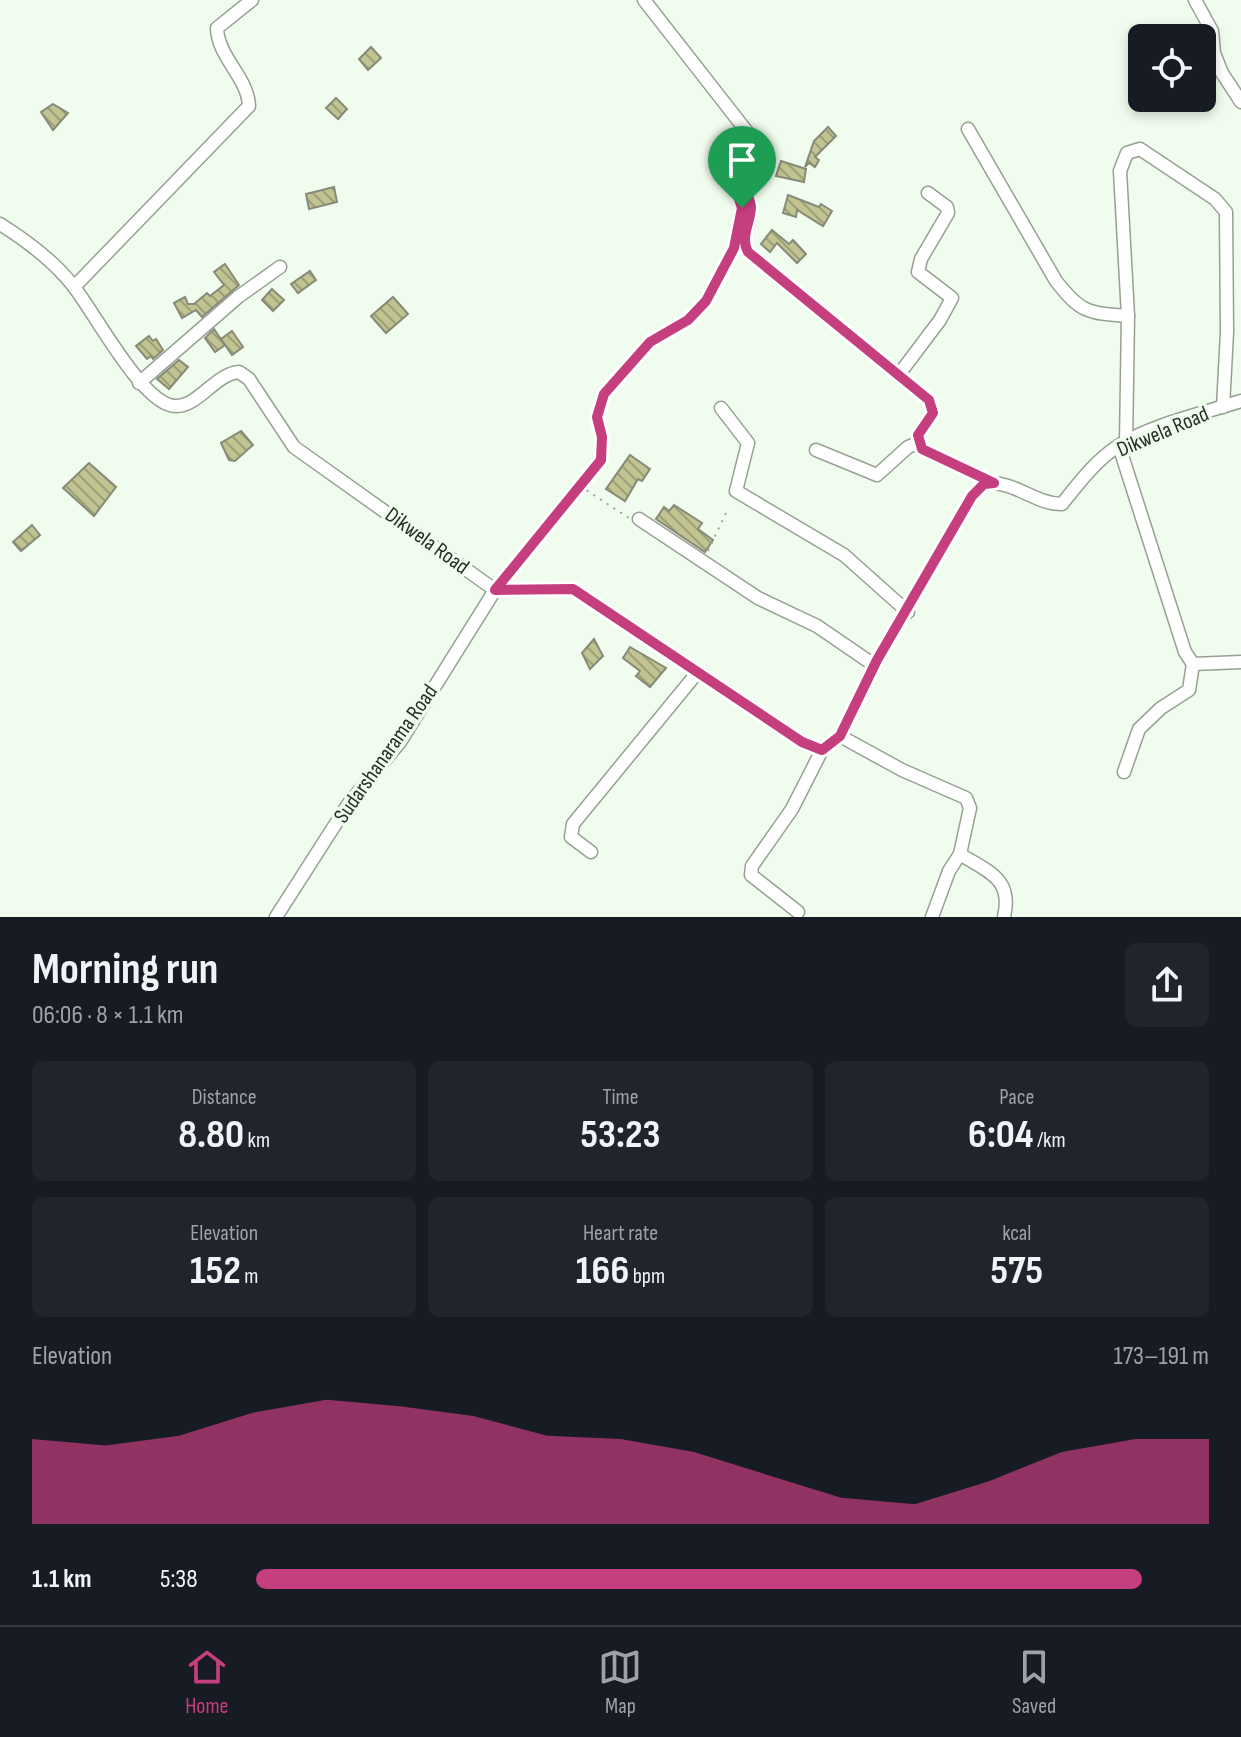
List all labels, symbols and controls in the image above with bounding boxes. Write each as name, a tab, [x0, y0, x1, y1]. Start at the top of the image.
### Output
map controls	[1128, 24, 1216, 112]
button: locate	[1128, 24, 1216, 112]
pin	[708, 126, 776, 208]
icon: arrive	[720, 138, 764, 182]
street label: Dikwela Road	[1113, 401, 1213, 463]
street label: Dikwela Road	[380, 502, 474, 580]
street label: Sudarshanarama Road	[328, 679, 444, 829]
text: Morning run	[32, 943, 218, 996]
button: share	[1125, 943, 1209, 1027]
text: 06:06 · 8 × 1.1 km	[32, 1000, 184, 1031]
text: Distance	[192, 1084, 257, 1111]
text: Time	[602, 1084, 638, 1111]
text: Pace	[999, 1084, 1034, 1111]
text: 8.80	[178, 1111, 244, 1159]
text: 53:23	[581, 1111, 660, 1159]
text: 6:04	[968, 1111, 1033, 1159]
text: km	[244, 1127, 270, 1154]
text: /km	[1033, 1127, 1066, 1154]
text: Elevation	[190, 1220, 258, 1247]
text: Heart rate	[583, 1220, 658, 1247]
text: kcal	[1002, 1220, 1031, 1247]
text: 152	[190, 1247, 241, 1295]
text: 166	[576, 1247, 629, 1295]
text: 575	[991, 1247, 1043, 1295]
text: m	[241, 1263, 258, 1290]
text: bpm	[629, 1263, 665, 1290]
text: Elevation	[32, 1341, 112, 1372]
text: 173–191 m	[1114, 1341, 1209, 1372]
text: 1.1 km	[32, 1564, 91, 1595]
text: 5:38	[160, 1564, 198, 1595]
tab: Home	[185, 1645, 229, 1720]
tab: Map	[598, 1645, 642, 1720]
tab: Saved	[1012, 1645, 1056, 1720]

